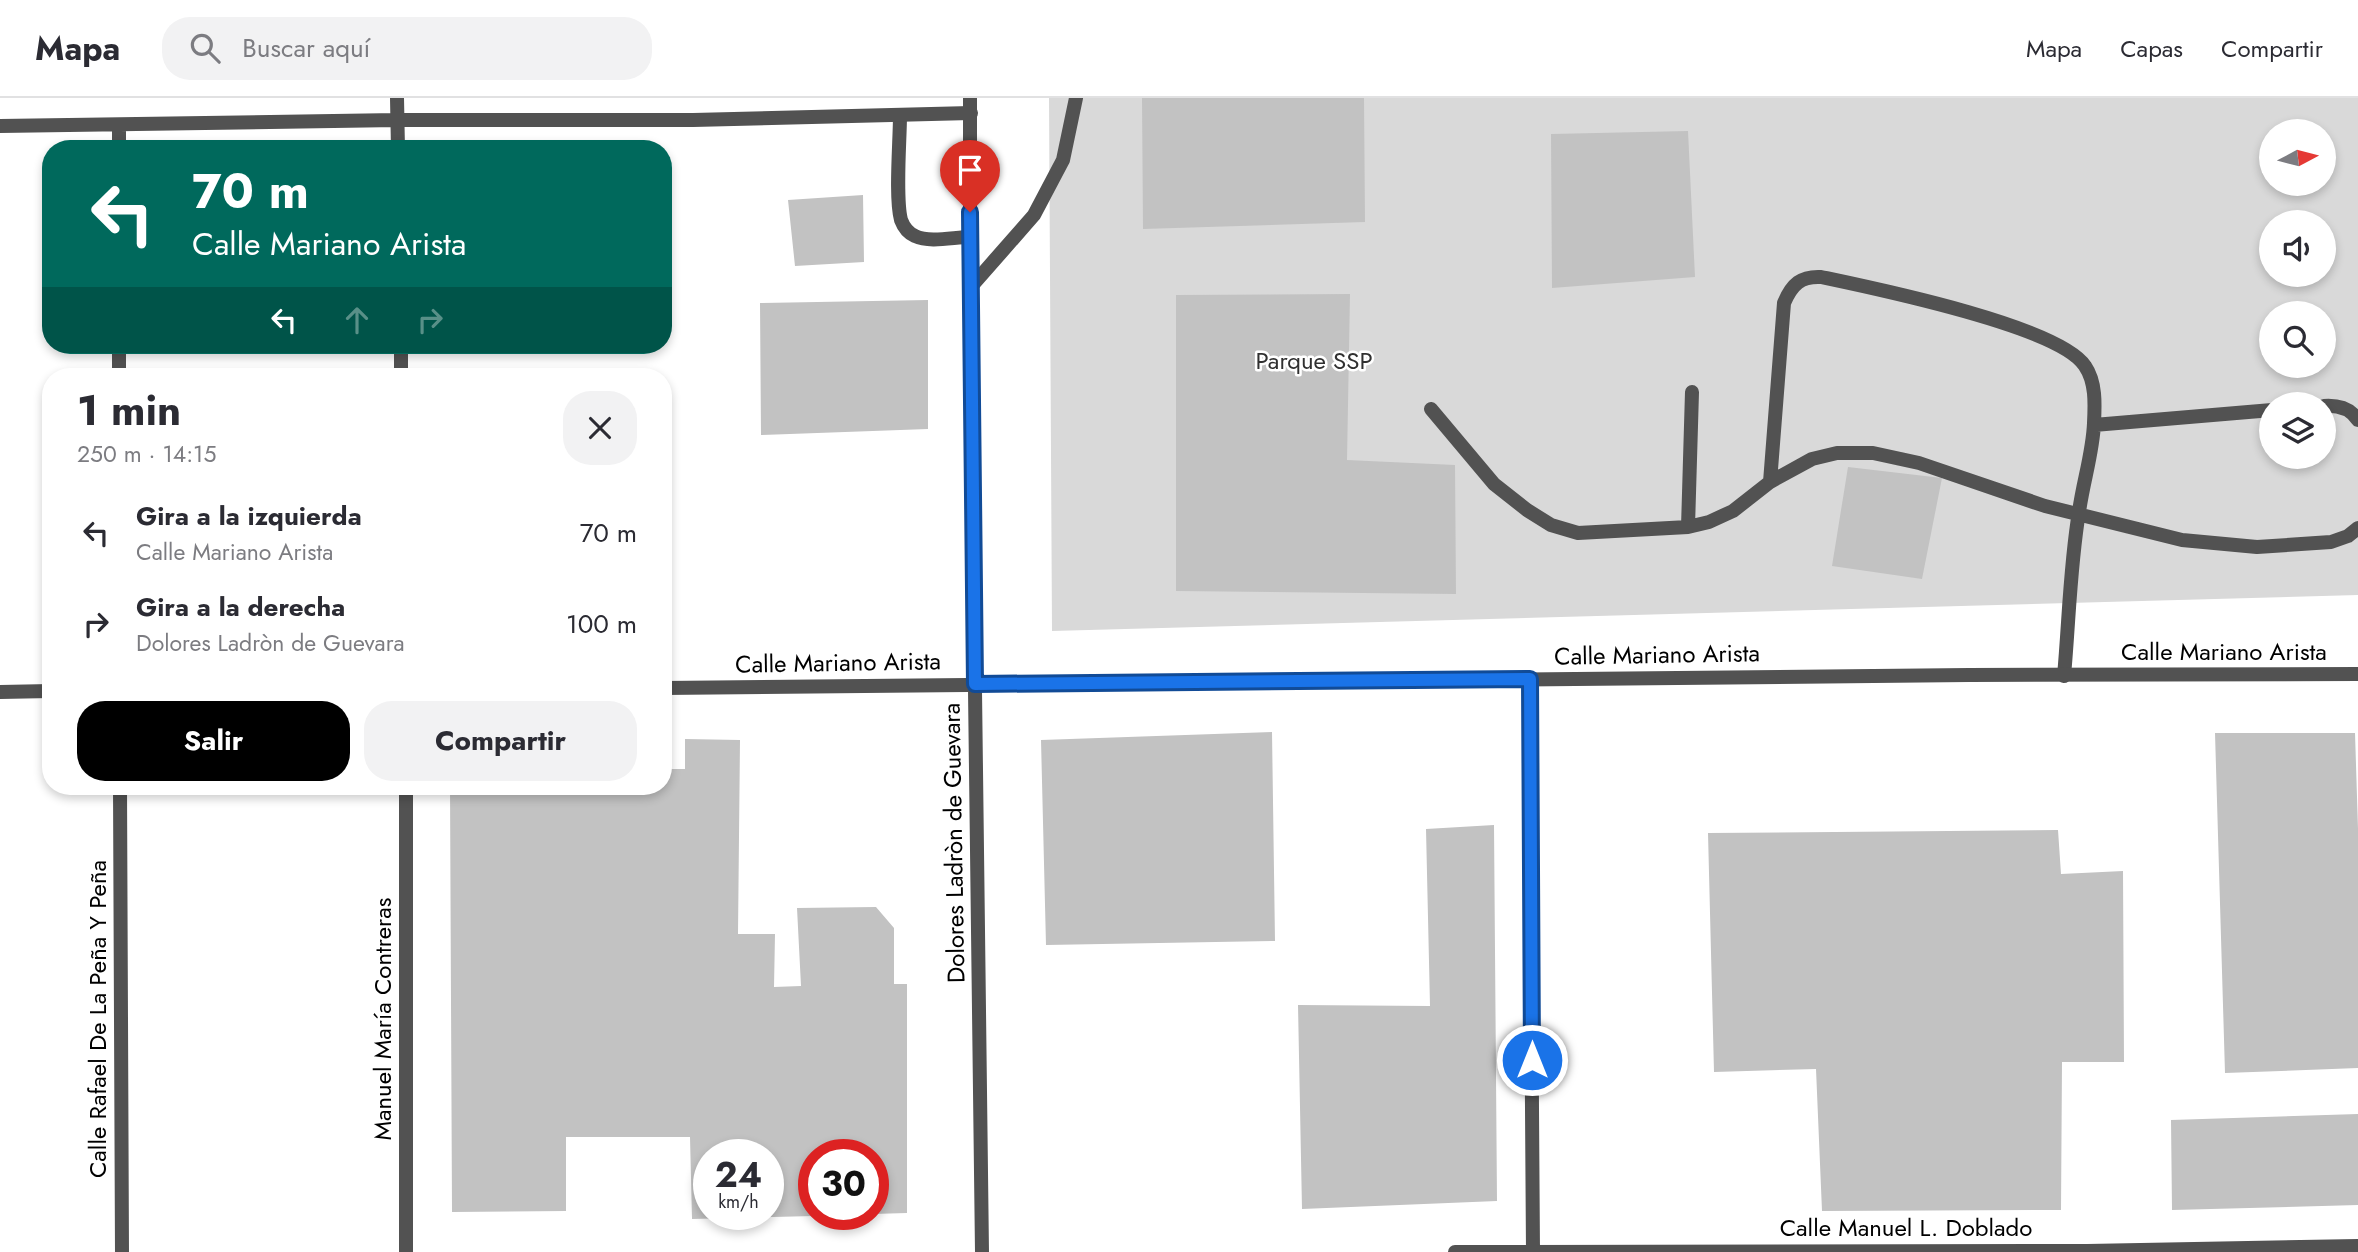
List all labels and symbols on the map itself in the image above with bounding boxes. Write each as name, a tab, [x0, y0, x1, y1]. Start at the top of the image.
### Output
north arrow	[2259, 119, 2336, 196]
pin	[940, 140, 1000, 212]
park label: Parque SSP	[1255, 343, 1373, 378]
street label: Calle Mariano Arista	[2121, 634, 2327, 669]
street label: Calle Mariano Arista	[1554, 635, 1760, 674]
street label: Calle Mariano Arista	[735, 643, 941, 682]
street label: Dolores Ladròn de Guevara	[934, 703, 973, 983]
street label: Calle Rafael De La Peña Y Peña	[80, 860, 115, 1178]
street label: Manuel María Contreras	[365, 897, 400, 1141]
position arrow	[1495, 1023, 1569, 1097]
speed limit sign: 30	[798, 1139, 889, 1230]
street label: Calle Manuel L. Doblado	[1780, 1210, 2032, 1245]

